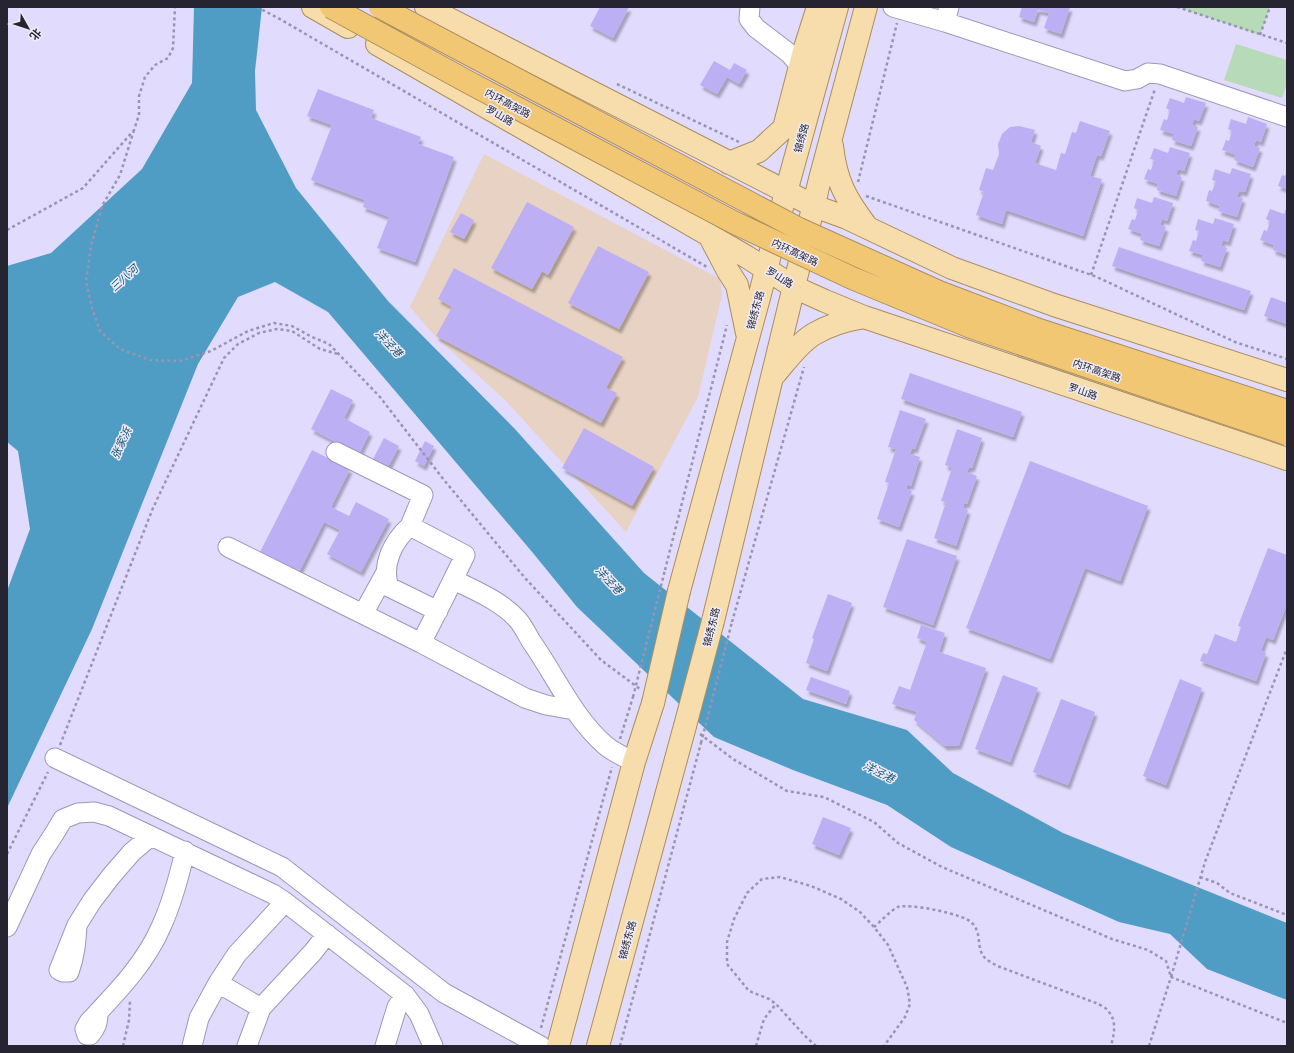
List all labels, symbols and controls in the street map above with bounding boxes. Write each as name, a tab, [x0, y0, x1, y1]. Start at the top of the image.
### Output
north arrow	[8, 8, 48, 48]
text: 北	[27, 26, 45, 43]
street label: 内环高架路	[483, 86, 533, 121]
street label: 罗山路	[484, 102, 516, 129]
street label: 锦绣路	[791, 122, 812, 154]
street label: 内环高架路	[769, 236, 820, 269]
water label: 三八河	[107, 260, 142, 294]
street label: 罗山路	[764, 264, 796, 291]
street label: 锦绣东路	[744, 289, 767, 331]
water label: 洋泾港	[373, 326, 407, 361]
street label: 内环高架路	[1071, 356, 1123, 385]
street label: 罗山路	[1067, 380, 1099, 403]
water label: 张家浜	[108, 424, 135, 461]
water label: 洋泾港	[593, 563, 627, 598]
street label: 锦绣东路	[700, 606, 723, 648]
water label: 洋泾港	[861, 758, 899, 787]
street label: 锦绣东路	[616, 919, 639, 961]

